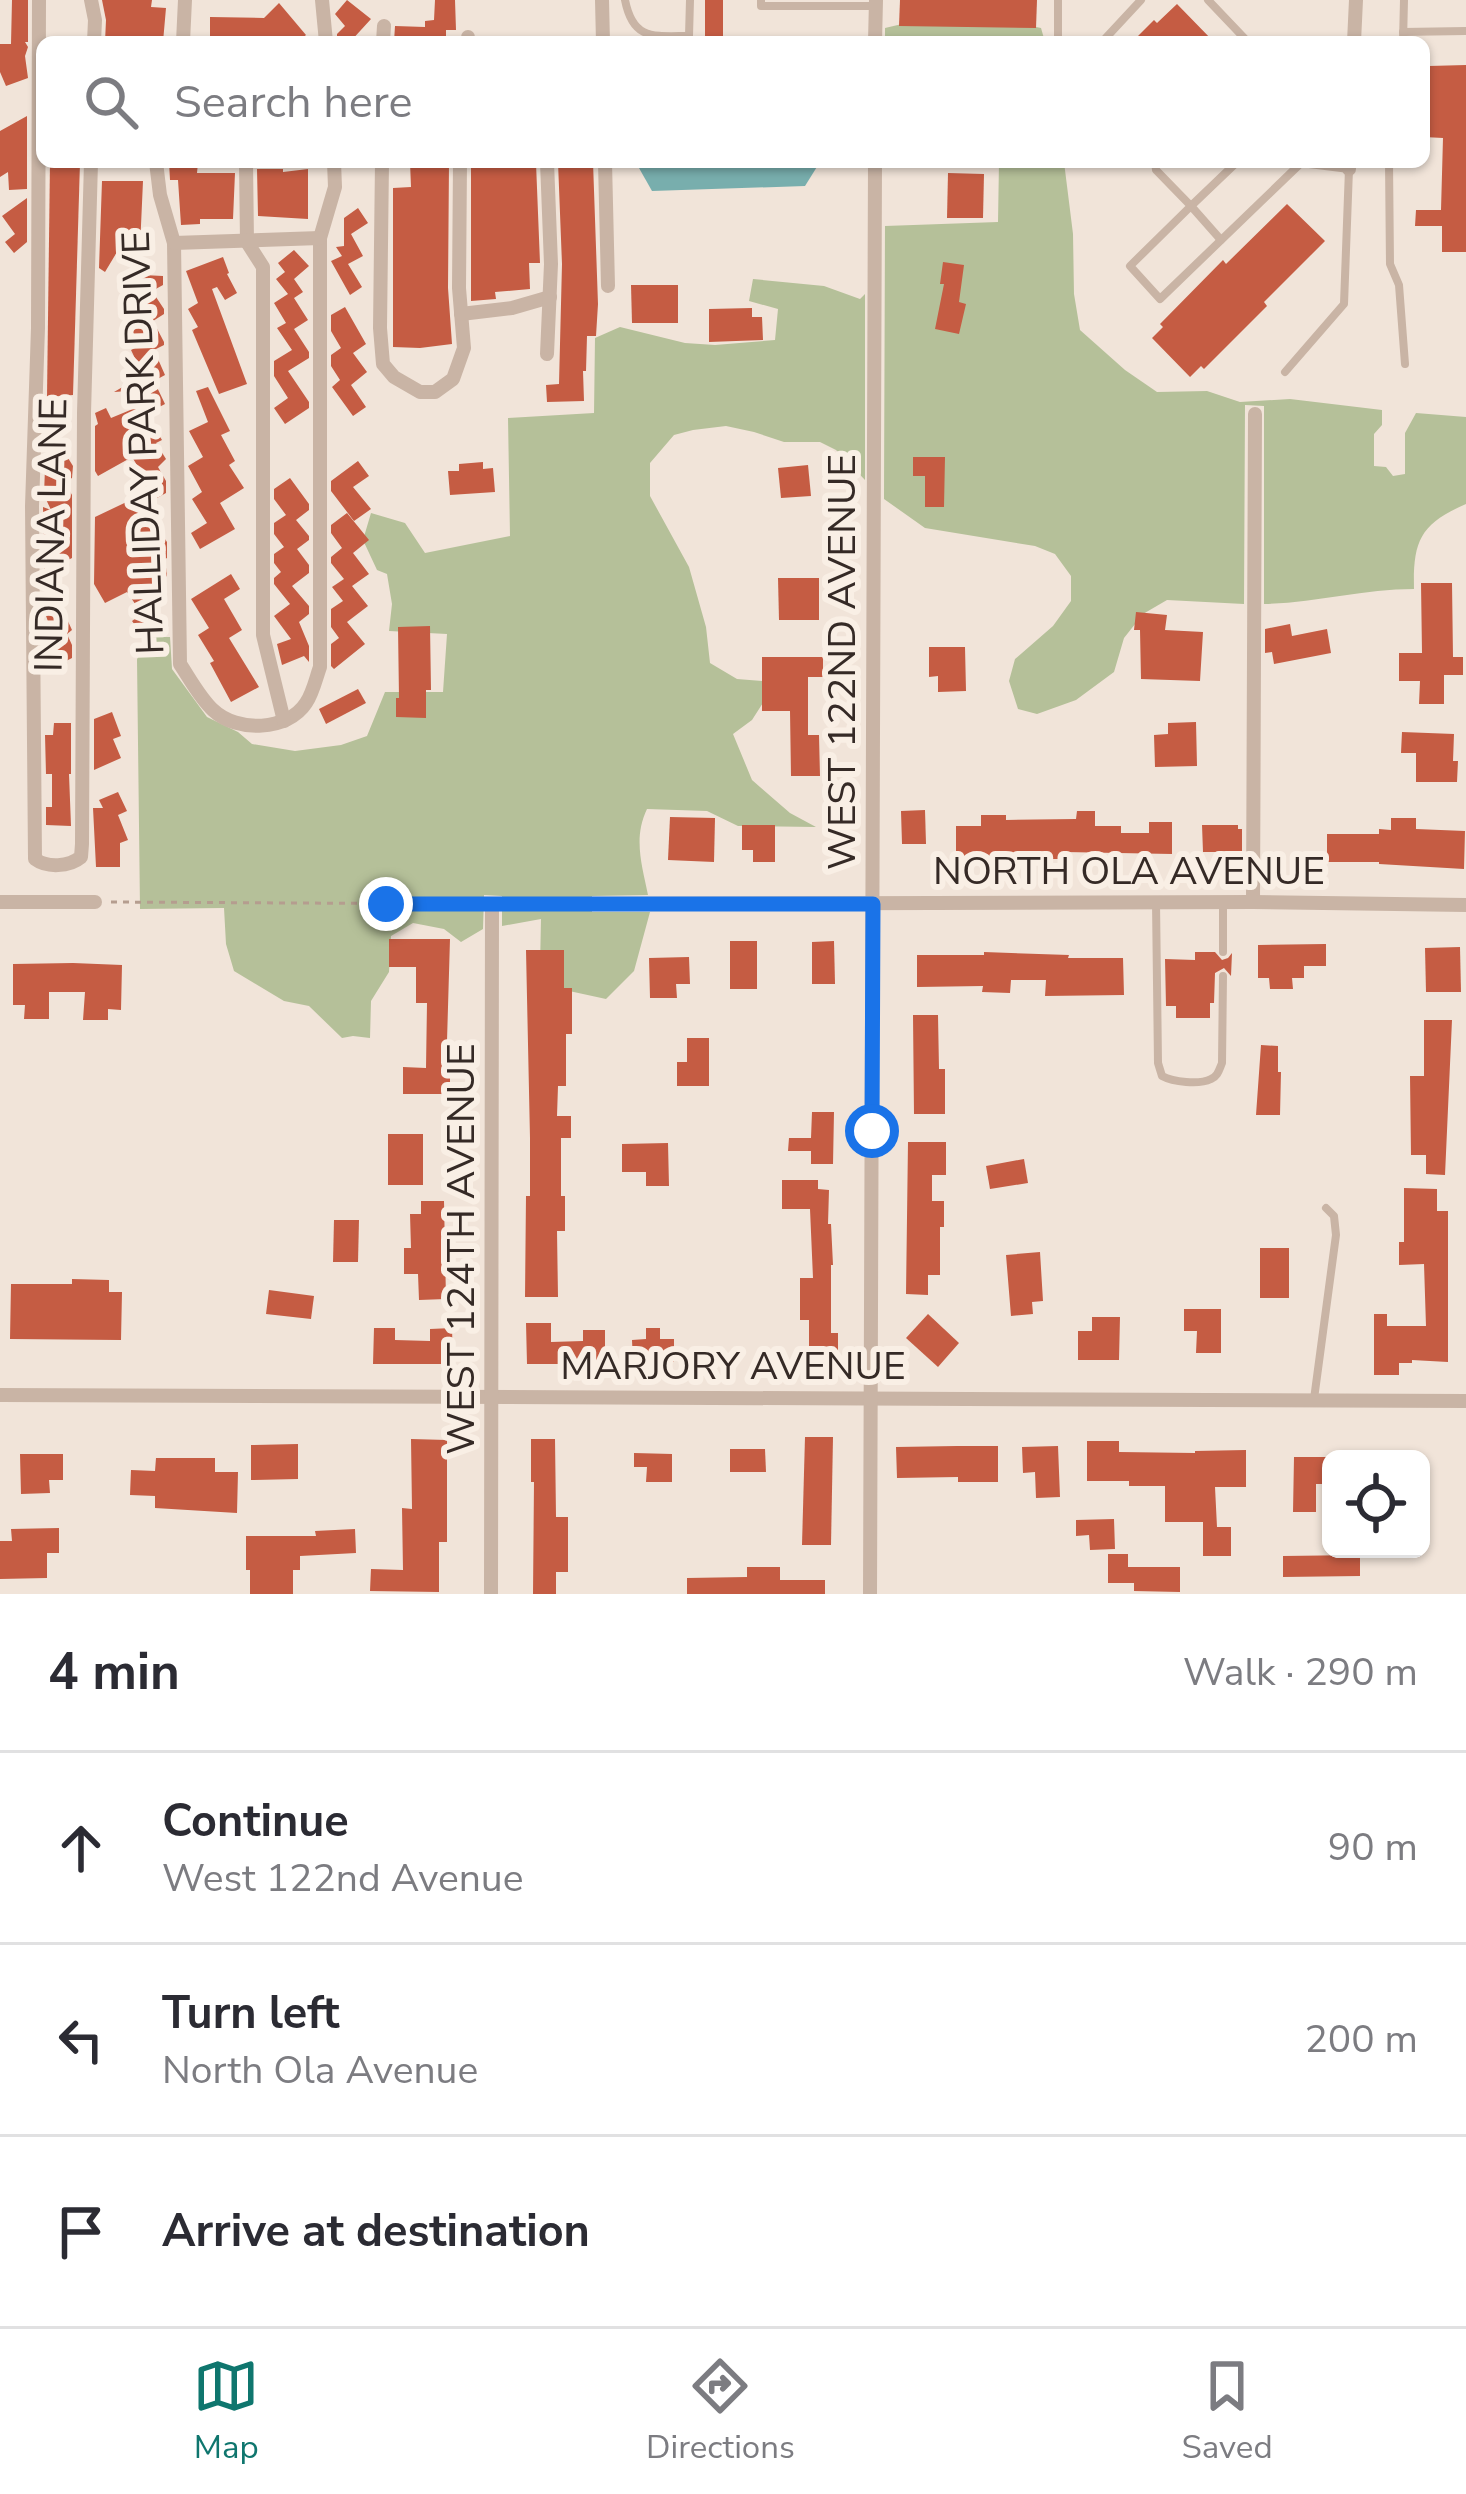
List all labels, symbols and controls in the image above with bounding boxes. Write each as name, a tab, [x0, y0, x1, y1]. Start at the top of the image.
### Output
search box	[36, 36, 1430, 168]
icon: search	[78, 69, 144, 135]
text: Search here	[174, 72, 413, 133]
street label: HALLIDAY PARK DRIVE	[110, 230, 177, 656]
street label: INDIANA LANE	[23, 398, 80, 672]
street label: WEST 122ND AVENUE	[816, 454, 869, 870]
street label: NORTH OLA AVENUE	[933, 845, 1325, 898]
route end	[359, 877, 413, 931]
street label: WEST 124TH AVENUE	[435, 1043, 488, 1455]
route start	[845, 1104, 899, 1158]
street label: MARJORY AVENUE	[560, 1340, 906, 1393]
map controls	[1322, 1450, 1430, 1558]
button: locate	[1322, 1450, 1430, 1558]
text: 4 min	[48, 1637, 180, 1707]
text: Walk · 290 m	[1183, 1646, 1418, 1699]
text: Continue	[162, 1791, 349, 1852]
icon: ahead	[48, 1815, 114, 1881]
text: 90 m	[1328, 1821, 1418, 1874]
text: West 122nd Avenue	[162, 1852, 523, 1905]
text: Turn left	[162, 1983, 340, 2044]
icon: left	[48, 2007, 114, 2073]
text: 200 m	[1304, 2013, 1418, 2066]
text: North Ola Avenue	[162, 2044, 478, 2097]
icon: arrive	[48, 2199, 114, 2265]
text: Arrive at destination	[162, 2201, 590, 2262]
tab: Map	[193, 2353, 259, 2470]
tab: Directions	[646, 2353, 795, 2470]
tab: Saved	[1181, 2353, 1273, 2470]

